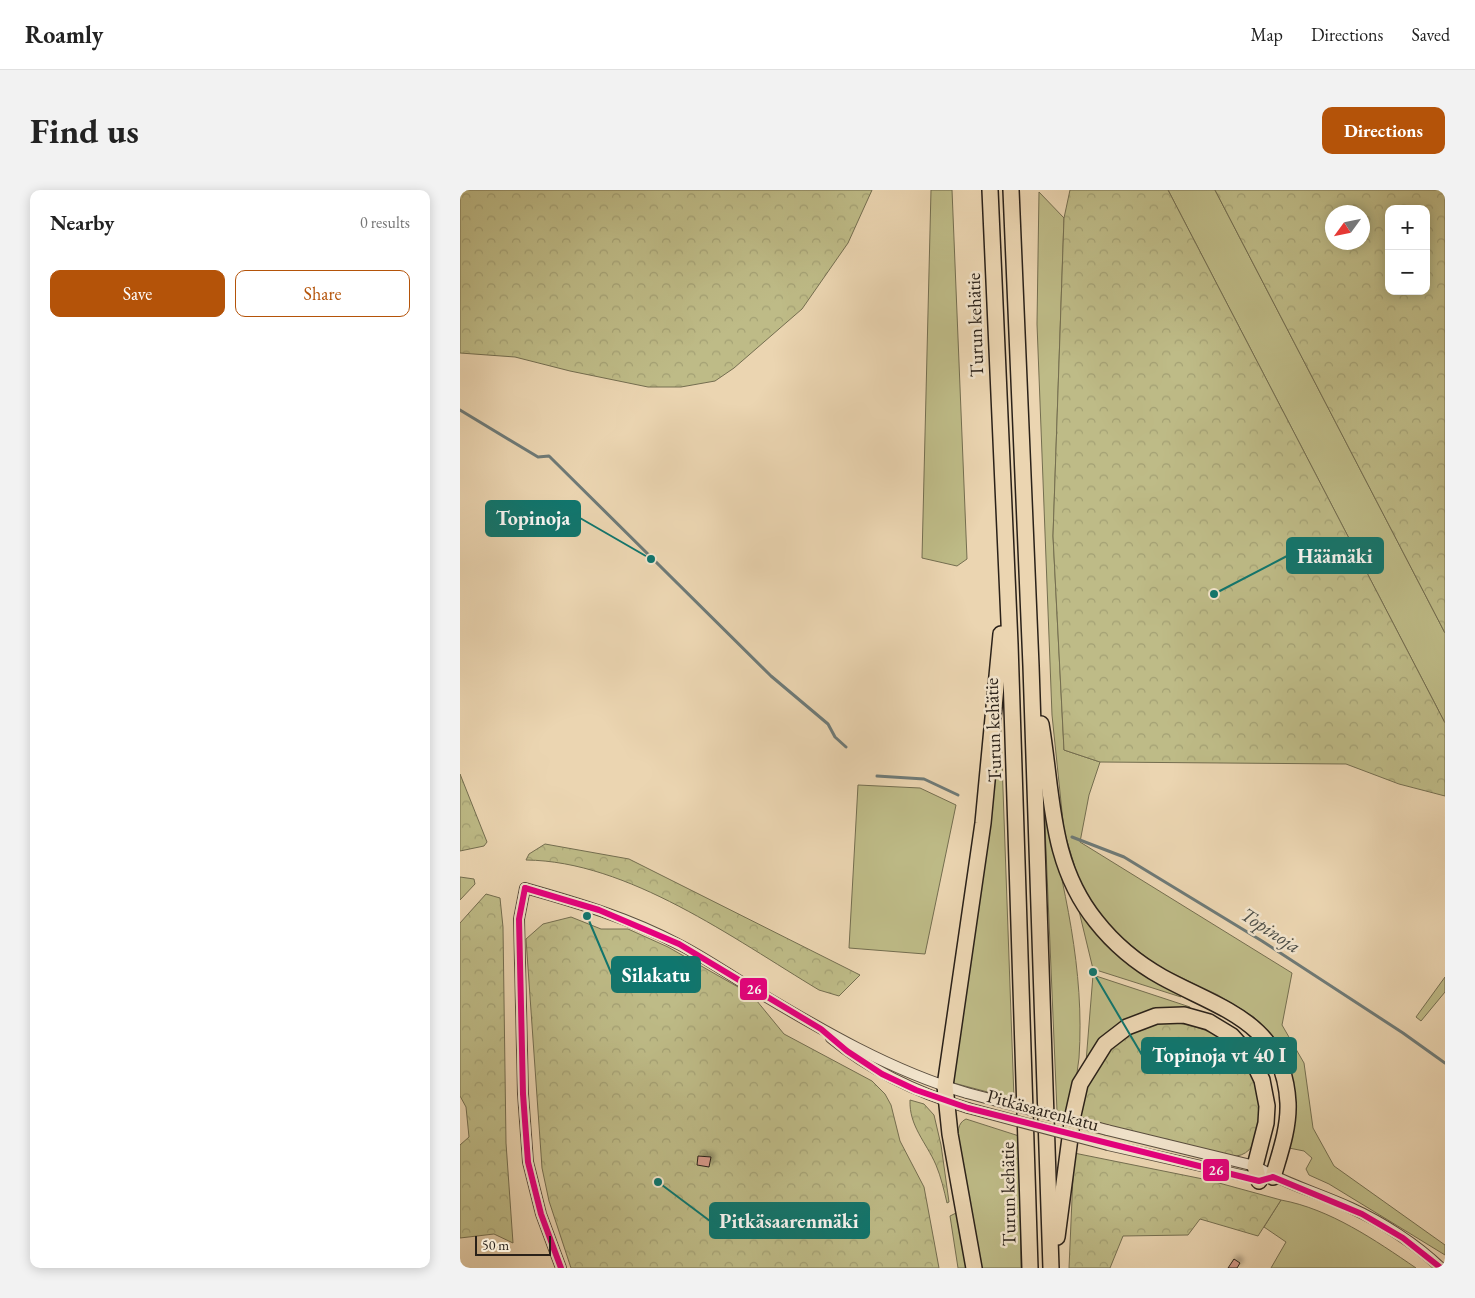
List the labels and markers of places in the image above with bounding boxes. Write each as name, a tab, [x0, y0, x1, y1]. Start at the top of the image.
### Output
callout: Topinoja	[486, 501, 580, 536]
callout: Häämäki	[1287, 538, 1383, 573]
callout: Silakatu	[612, 957, 700, 992]
callout: Topinoja vt 40 I	[1142, 1038, 1296, 1073]
callout: Pitkäsaarenmäki	[710, 1203, 869, 1238]

